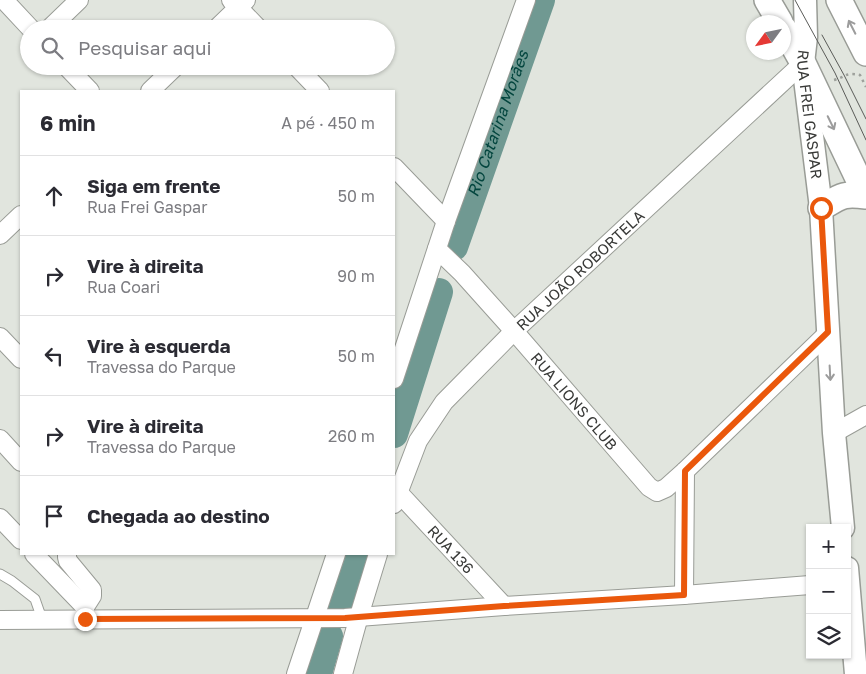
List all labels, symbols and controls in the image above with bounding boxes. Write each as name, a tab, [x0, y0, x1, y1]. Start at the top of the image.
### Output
north arrow	[746, 15, 791, 60]
search box	[20, 20, 395, 75]
one-way arrow	[847, 20, 856, 35]
icon: search	[38, 34, 66, 62]
text: Pesquisar aqui	[78, 36, 212, 59]
water label: Rio Catarina Morães	[463, 46, 533, 199]
street label: RUA FREI GASPAR	[794, 49, 826, 180]
text: 6 min	[40, 110, 95, 136]
text: A pé · 450 m	[281, 113, 375, 133]
one-way arrow	[826, 115, 836, 130]
text: Siga em frente	[87, 174, 221, 197]
icon: ahead	[40, 182, 68, 210]
text: 50 m	[338, 186, 375, 206]
text: Rua Frei Gaspar	[87, 197, 207, 217]
route start	[810, 197, 833, 220]
street label: RUA JOÃO ROBORTELA	[512, 206, 648, 334]
text: Vire à direita	[87, 254, 204, 277]
icon: right	[40, 262, 68, 290]
text: 90 m	[337, 266, 375, 286]
text: Rua Coari	[87, 277, 160, 297]
text: Vire à esquerda	[87, 334, 230, 357]
icon: left	[40, 342, 68, 370]
text: 50 m	[338, 346, 375, 366]
street label: RUA LIONS CLUB	[527, 349, 622, 453]
text: Travessa do Parque	[87, 357, 236, 377]
one-way arrow	[826, 364, 835, 380]
text: Vire à direita	[87, 414, 204, 437]
icon: right	[40, 422, 68, 450]
text: 260 m	[328, 426, 375, 446]
text: Travessa do Parque	[87, 437, 236, 457]
icon: arrive	[40, 502, 68, 530]
text: Chegada ao destino	[87, 504, 270, 527]
street label: RUA 136	[424, 521, 478, 577]
map controls	[806, 524, 851, 659]
button: +	[806, 524, 851, 569]
button: −	[806, 569, 851, 614]
route end	[74, 608, 97, 631]
button: layers	[806, 614, 851, 659]

